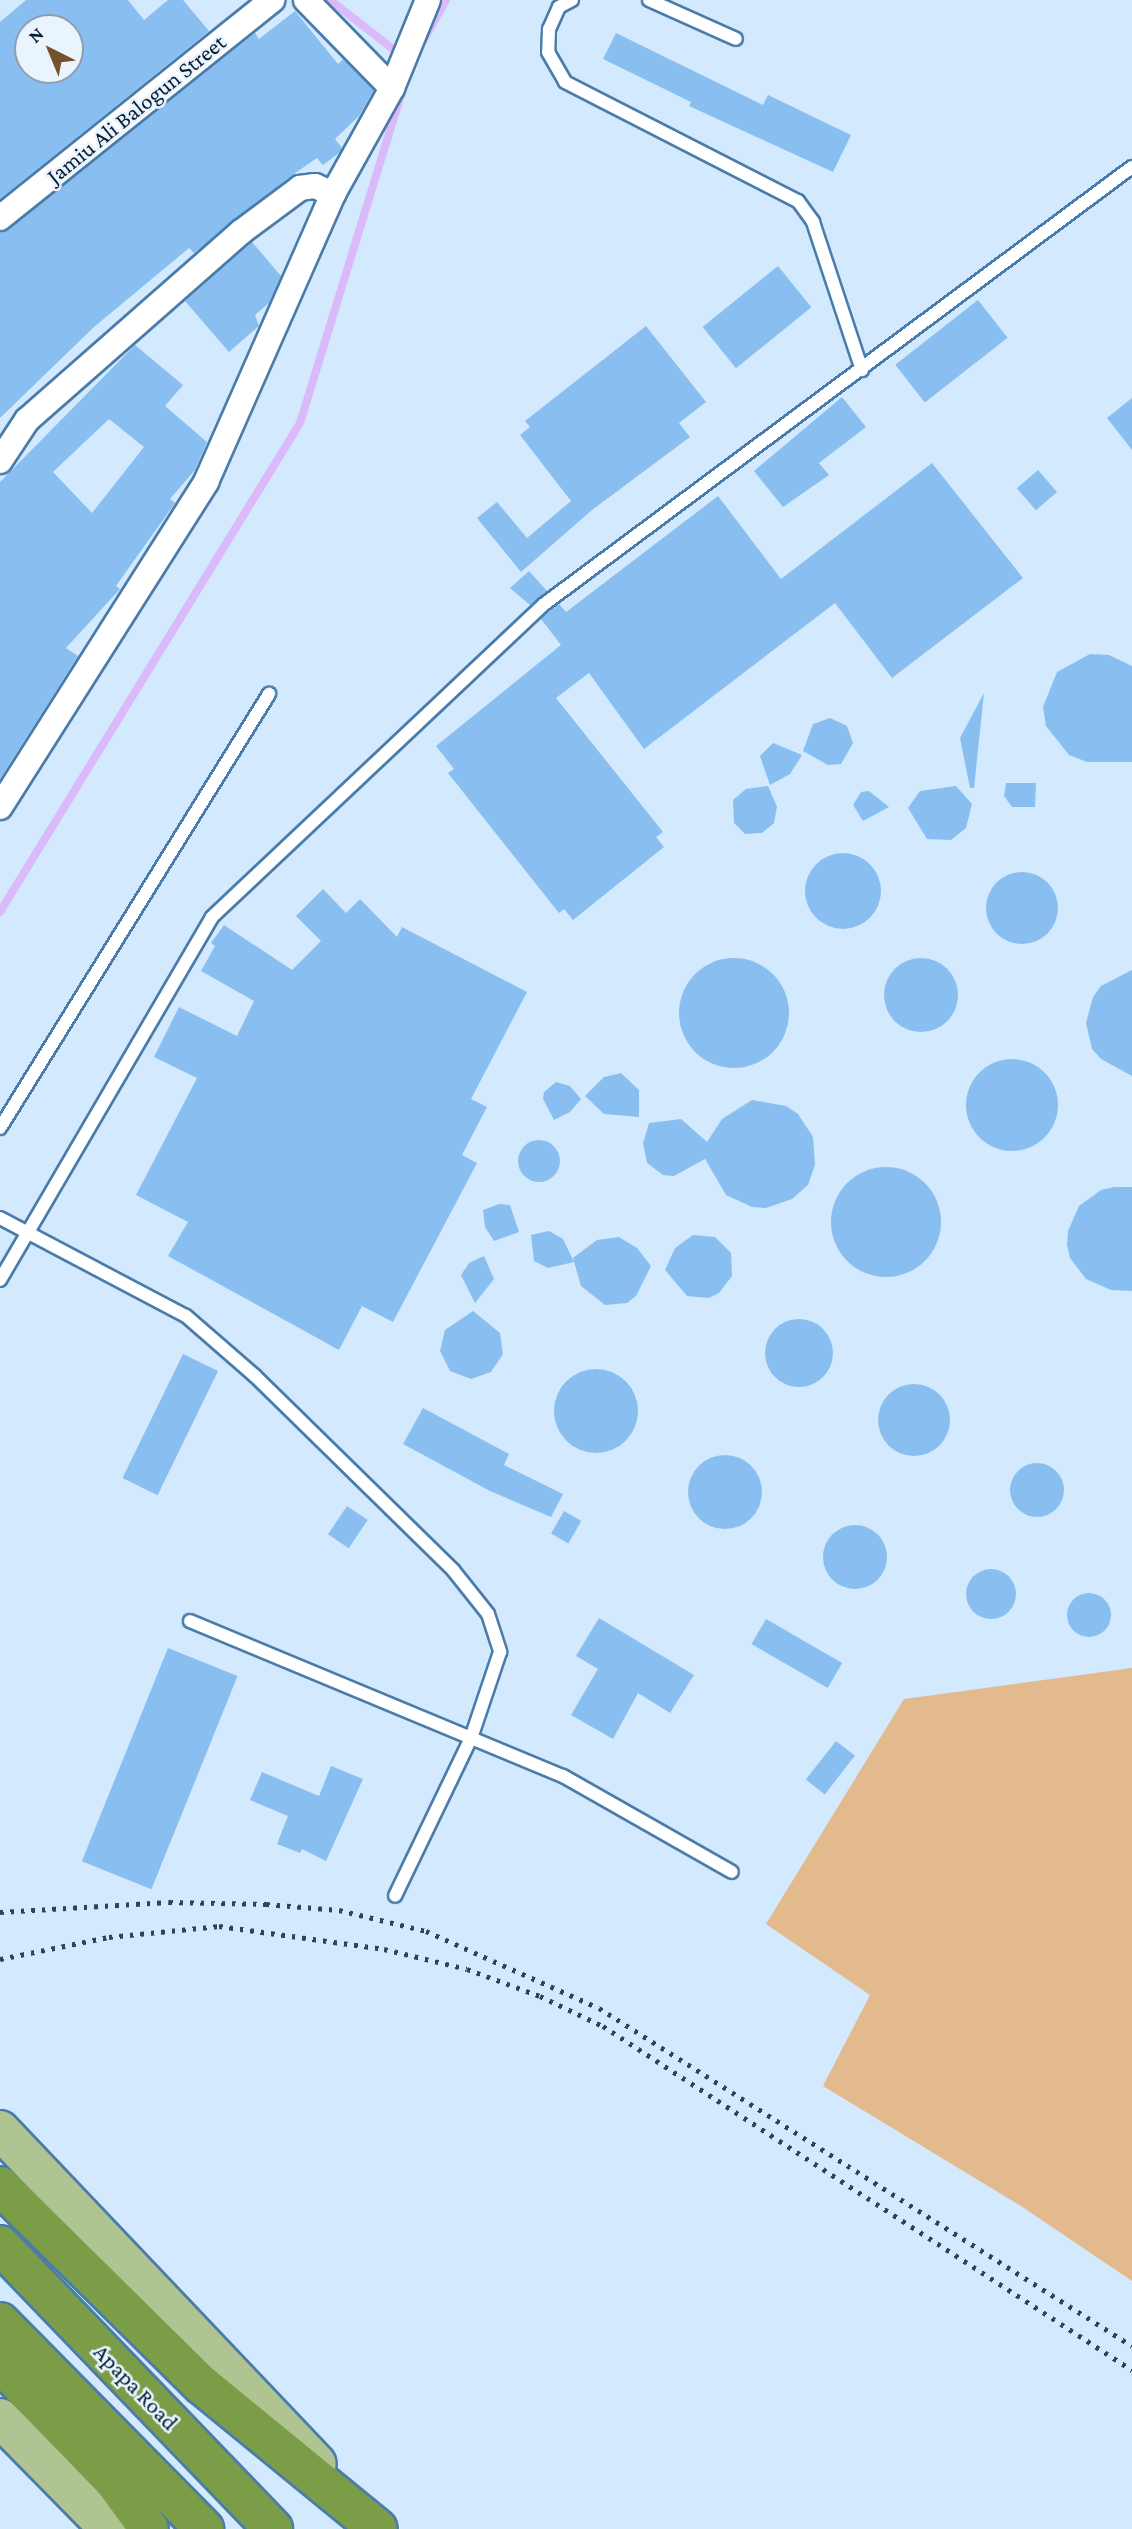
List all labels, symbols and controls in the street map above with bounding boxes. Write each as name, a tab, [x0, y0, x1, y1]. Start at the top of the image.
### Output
north arrow	[14, 14, 84, 84]
text: N	[24, 23, 48, 47]
street label: Jamiu Ali Balogun Street	[41, 28, 231, 190]
street label: Apapa Road	[88, 2338, 184, 2436]

